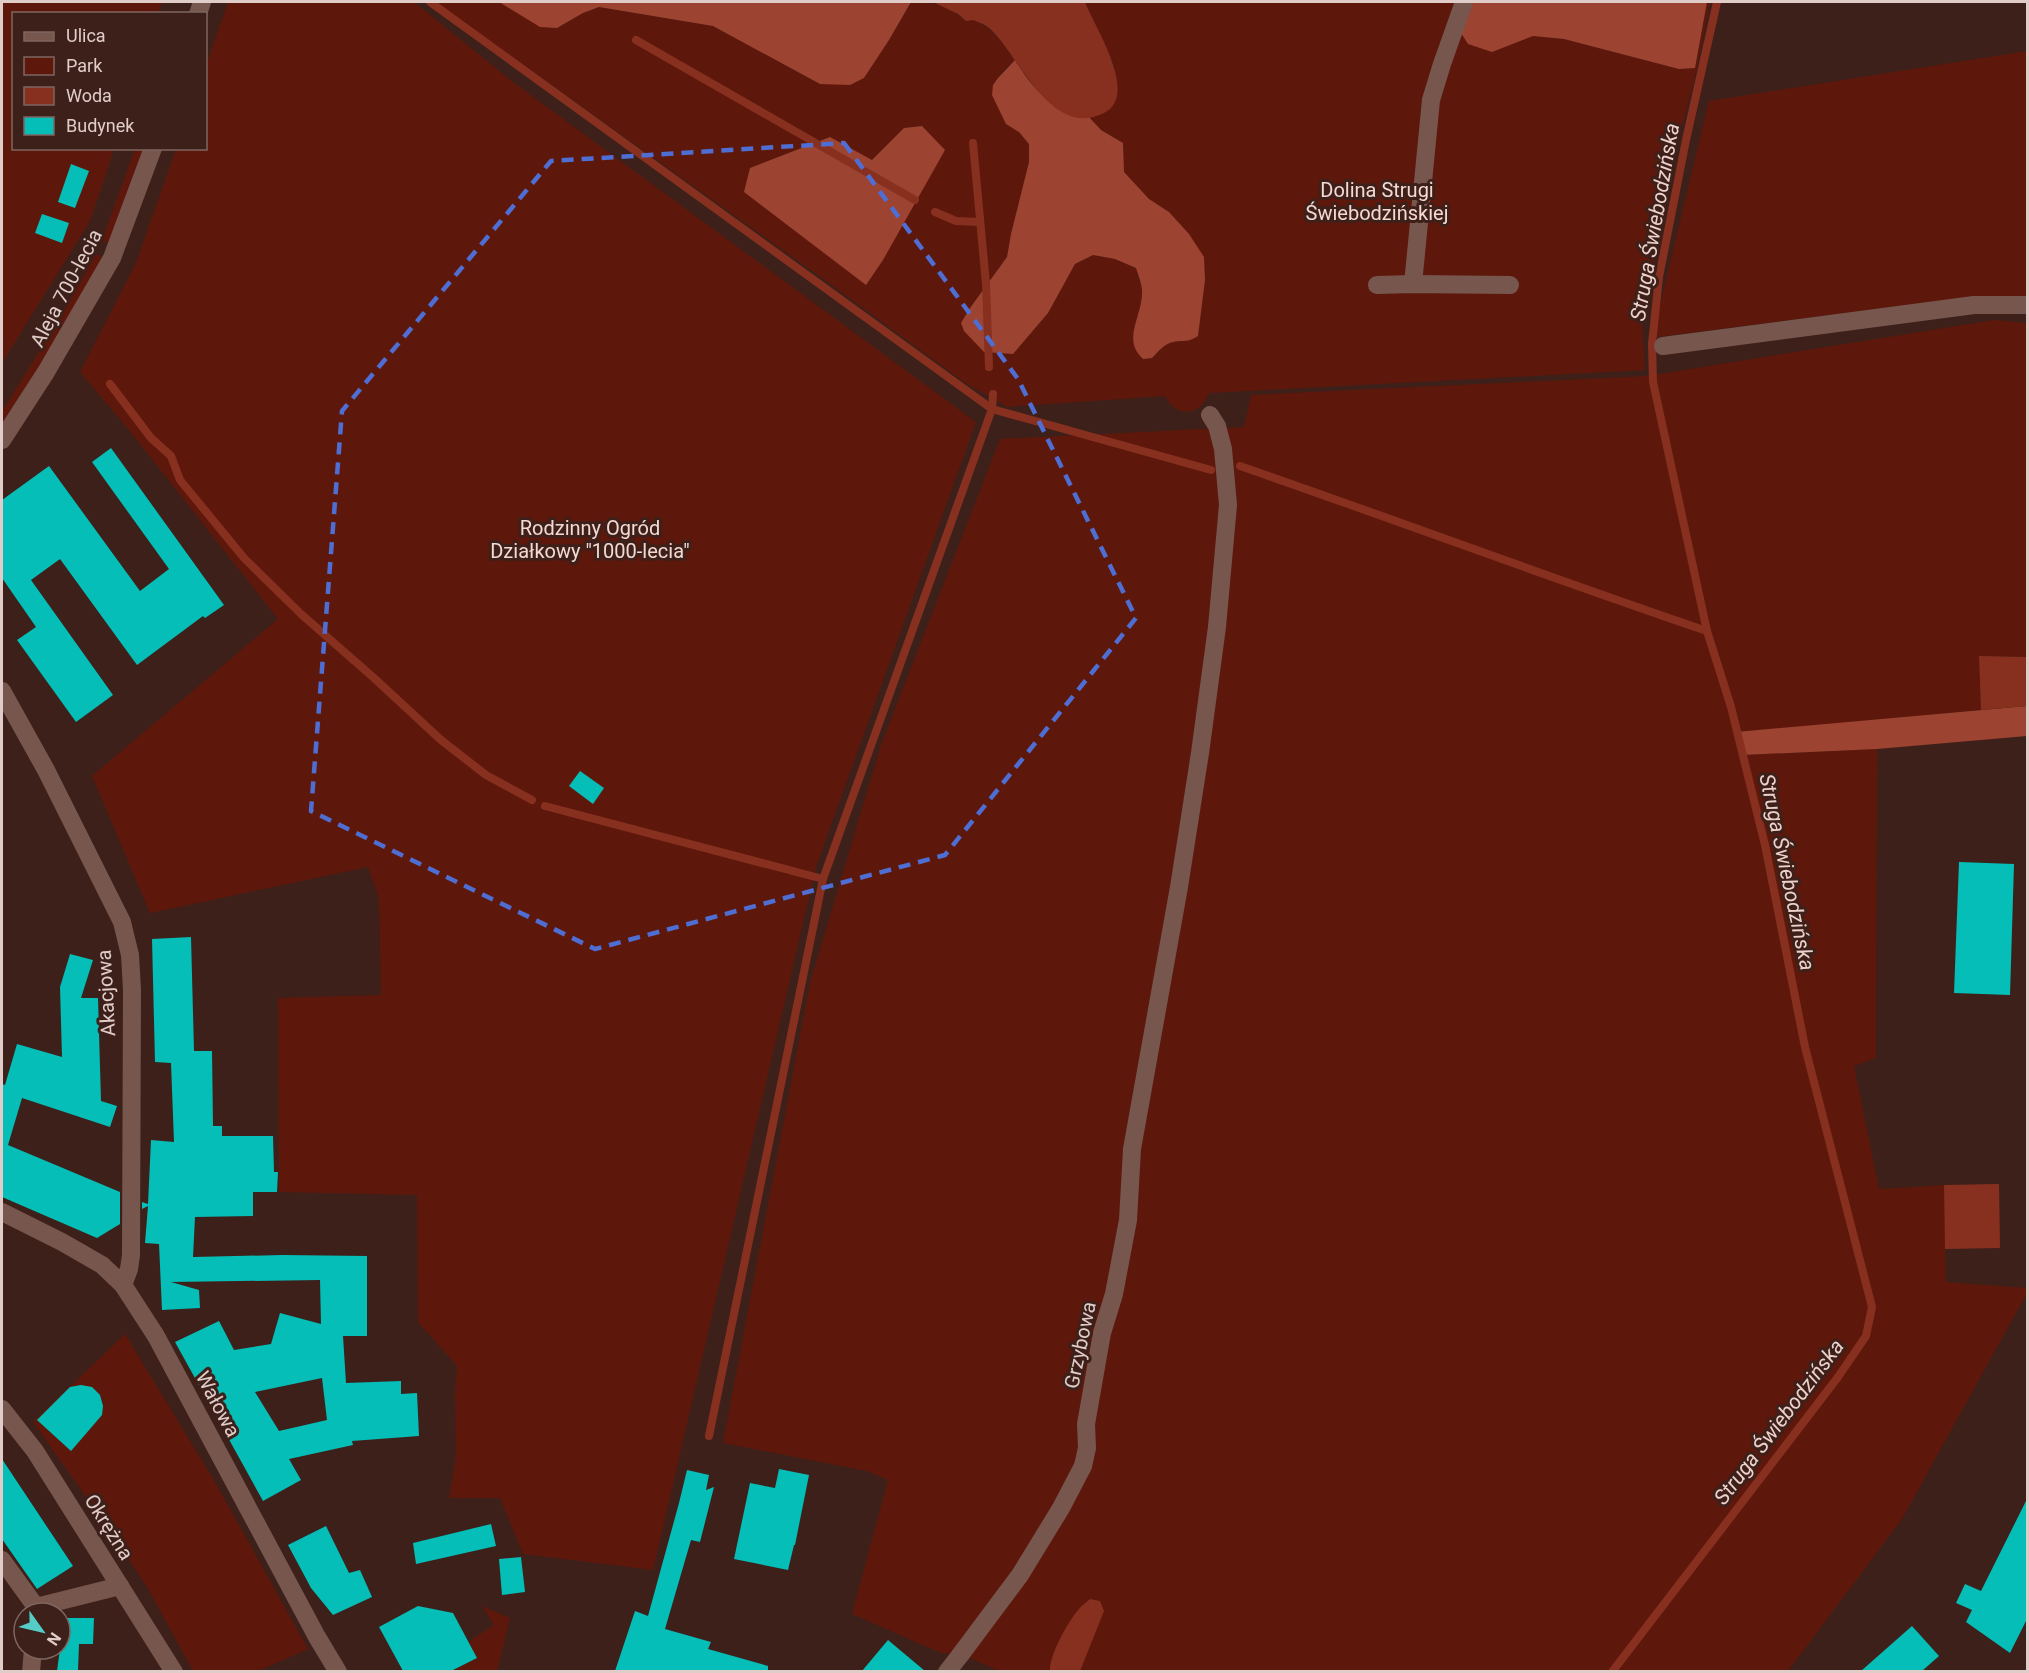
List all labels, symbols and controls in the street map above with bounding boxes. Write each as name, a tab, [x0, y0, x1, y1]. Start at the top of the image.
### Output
legend	[12, 12, 207, 150]
text: Ulica	[66, 25, 106, 46]
text: Park	[66, 55, 103, 76]
text: Woda	[66, 85, 112, 106]
text: Budynek	[66, 115, 135, 136]
water label: Struga Świebodzińska	[1626, 121, 1684, 323]
park label: Dolina Strugi Świebodzińskiej	[1306, 178, 1448, 225]
street label: Aleja 700-lecia	[25, 225, 107, 351]
park label: Rodzinny Ogród Działkowy "1000-lecia"	[490, 516, 690, 563]
water label: Struga Świebodzińska	[1754, 771, 1820, 973]
street label: Akacjowa	[92, 949, 120, 1037]
street label: Grzybowa	[1059, 1299, 1101, 1391]
water label: Struga Świebodzińska	[1709, 1335, 1849, 1509]
street label: Wałowa	[191, 1367, 245, 1441]
street label: Okrężna	[79, 1490, 139, 1564]
north arrow	[12, 1601, 72, 1661]
text: N	[43, 1629, 65, 1649]

